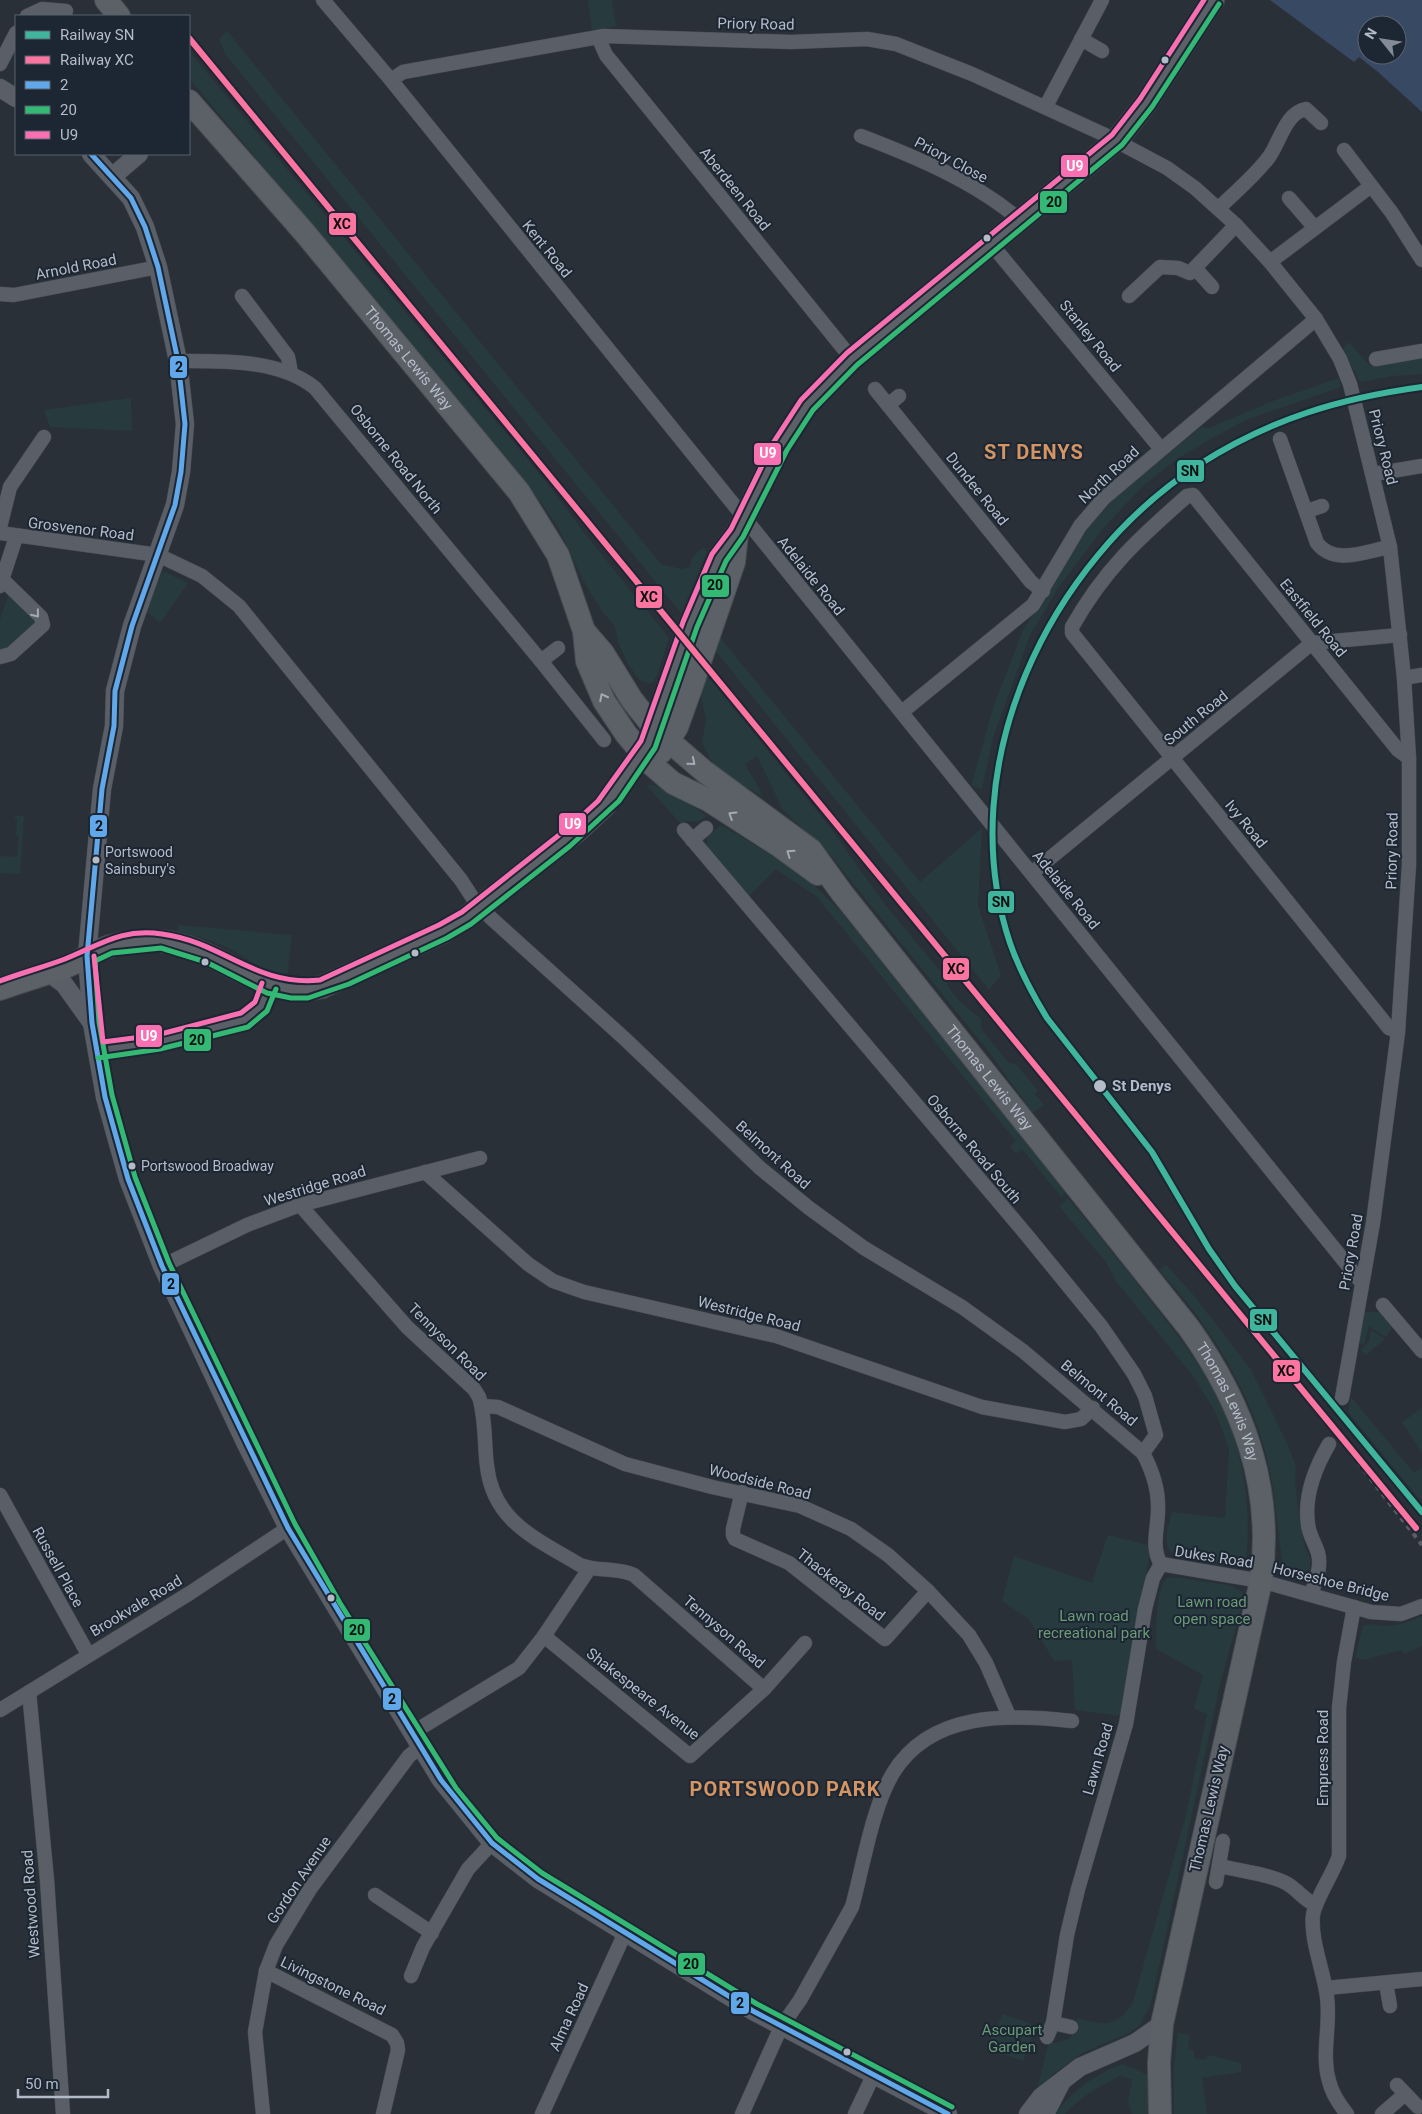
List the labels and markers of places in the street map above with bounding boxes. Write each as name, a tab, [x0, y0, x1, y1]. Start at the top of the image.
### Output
unlabelled marker	[1160, 55, 1170, 65]
unlabelled marker	[982, 233, 992, 243]
place label: Portswood Sainsbury's	[105, 844, 176, 877]
marker: Portswood Sainsbury's	[91, 855, 101, 865]
unlabelled marker	[410, 948, 420, 958]
unlabelled marker	[200, 957, 210, 967]
place label: St Denys	[1112, 1077, 1172, 1095]
marker: St Denys	[1092, 1078, 1108, 1094]
place label: Portswood Broadway	[141, 1158, 274, 1174]
marker: Portswood Broadway	[127, 1161, 137, 1171]
unlabelled marker	[326, 1593, 336, 1603]
unlabelled marker	[842, 2047, 852, 2057]

